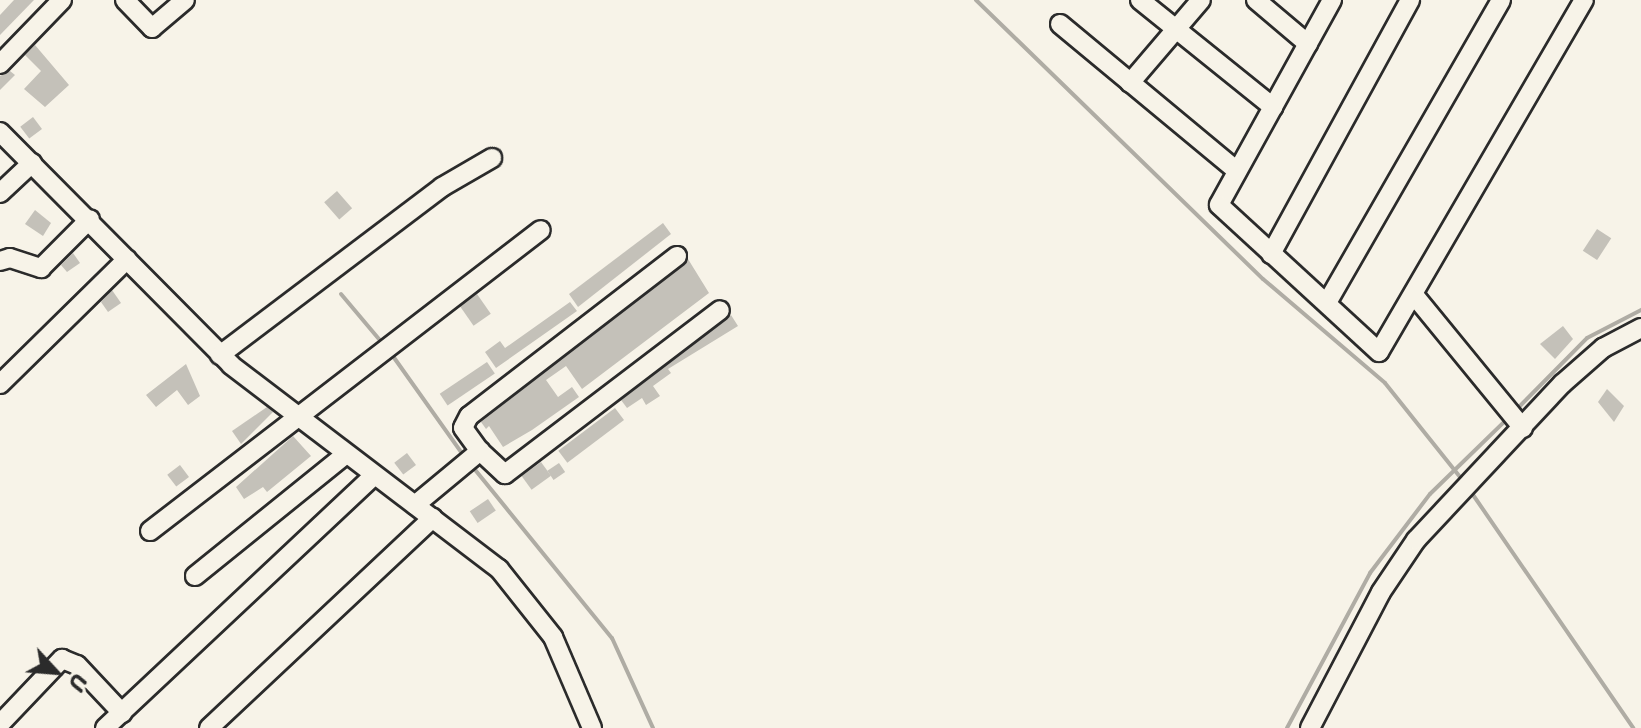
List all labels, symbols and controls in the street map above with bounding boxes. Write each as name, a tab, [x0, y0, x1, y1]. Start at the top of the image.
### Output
north arrow	[16, 632, 96, 712]
text: U	[57, 668, 99, 698]

